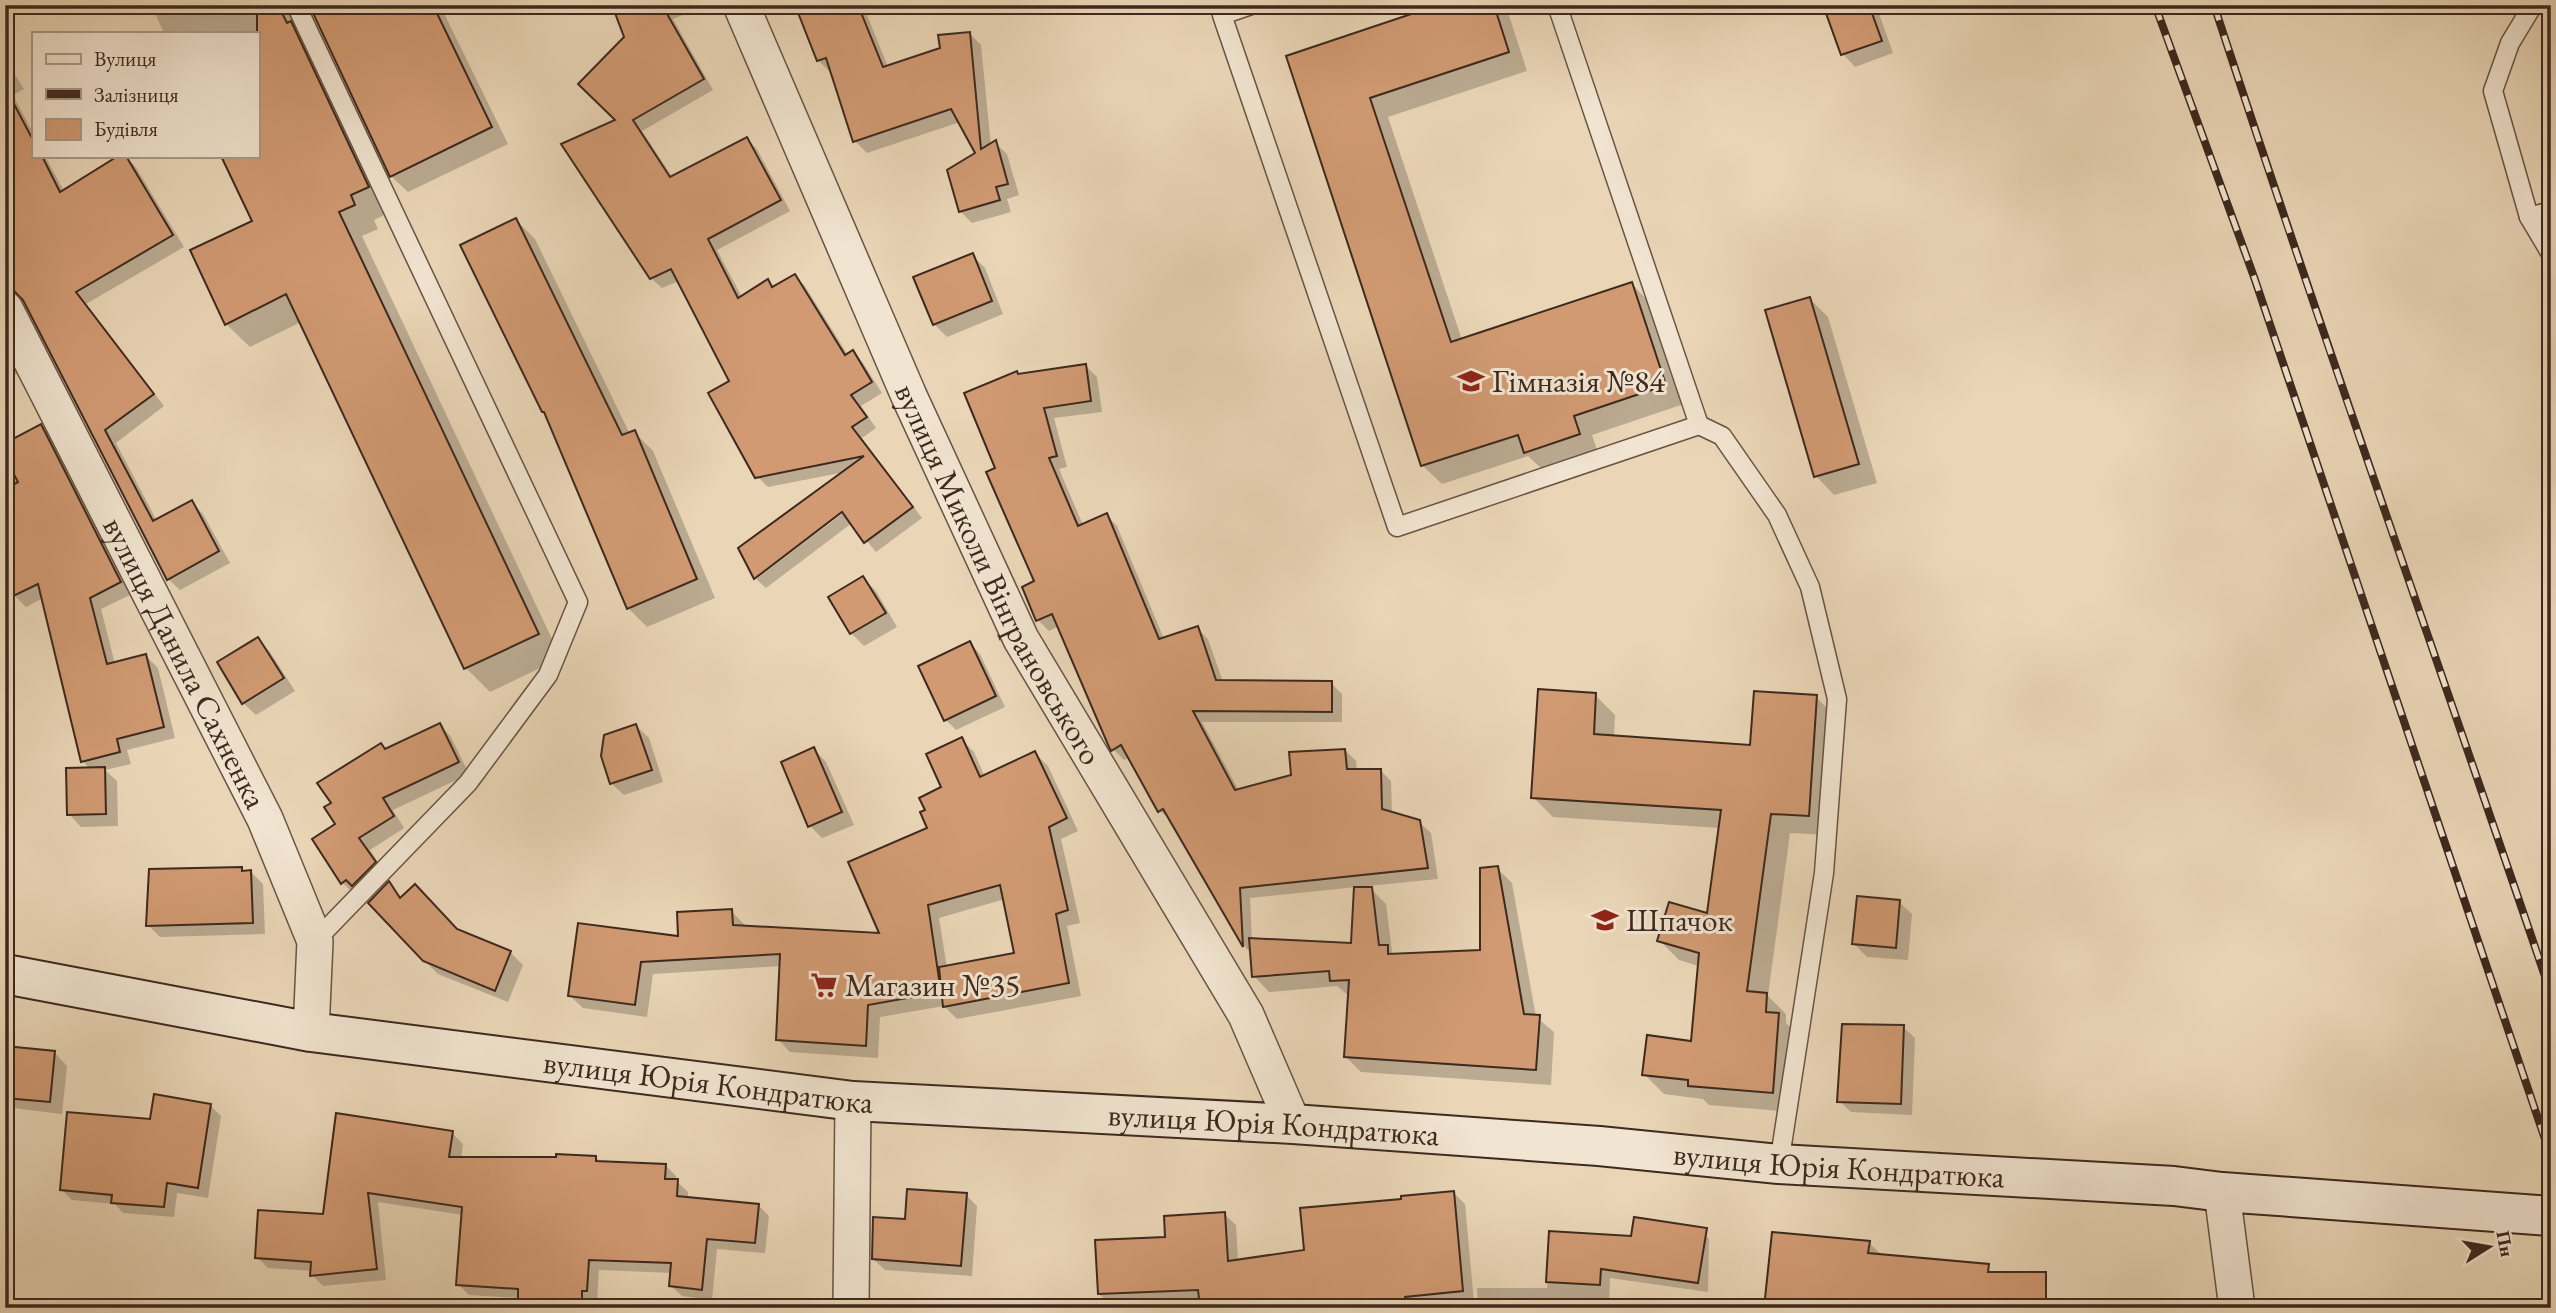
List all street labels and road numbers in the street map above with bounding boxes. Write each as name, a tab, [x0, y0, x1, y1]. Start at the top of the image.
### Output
street label: вулиця Миколи Вінграновського	[885, 377, 1112, 772]
street label: вулиця Данила Сахненка	[93, 510, 277, 816]
street label: вулиця Юрія Кондратюка	[541, 1041, 874, 1123]
street label: вулиця Юрія Кондратюка	[1107, 1093, 1441, 1155]
street label: вулиця Юрія Кондратюка	[1671, 1133, 2006, 1198]

